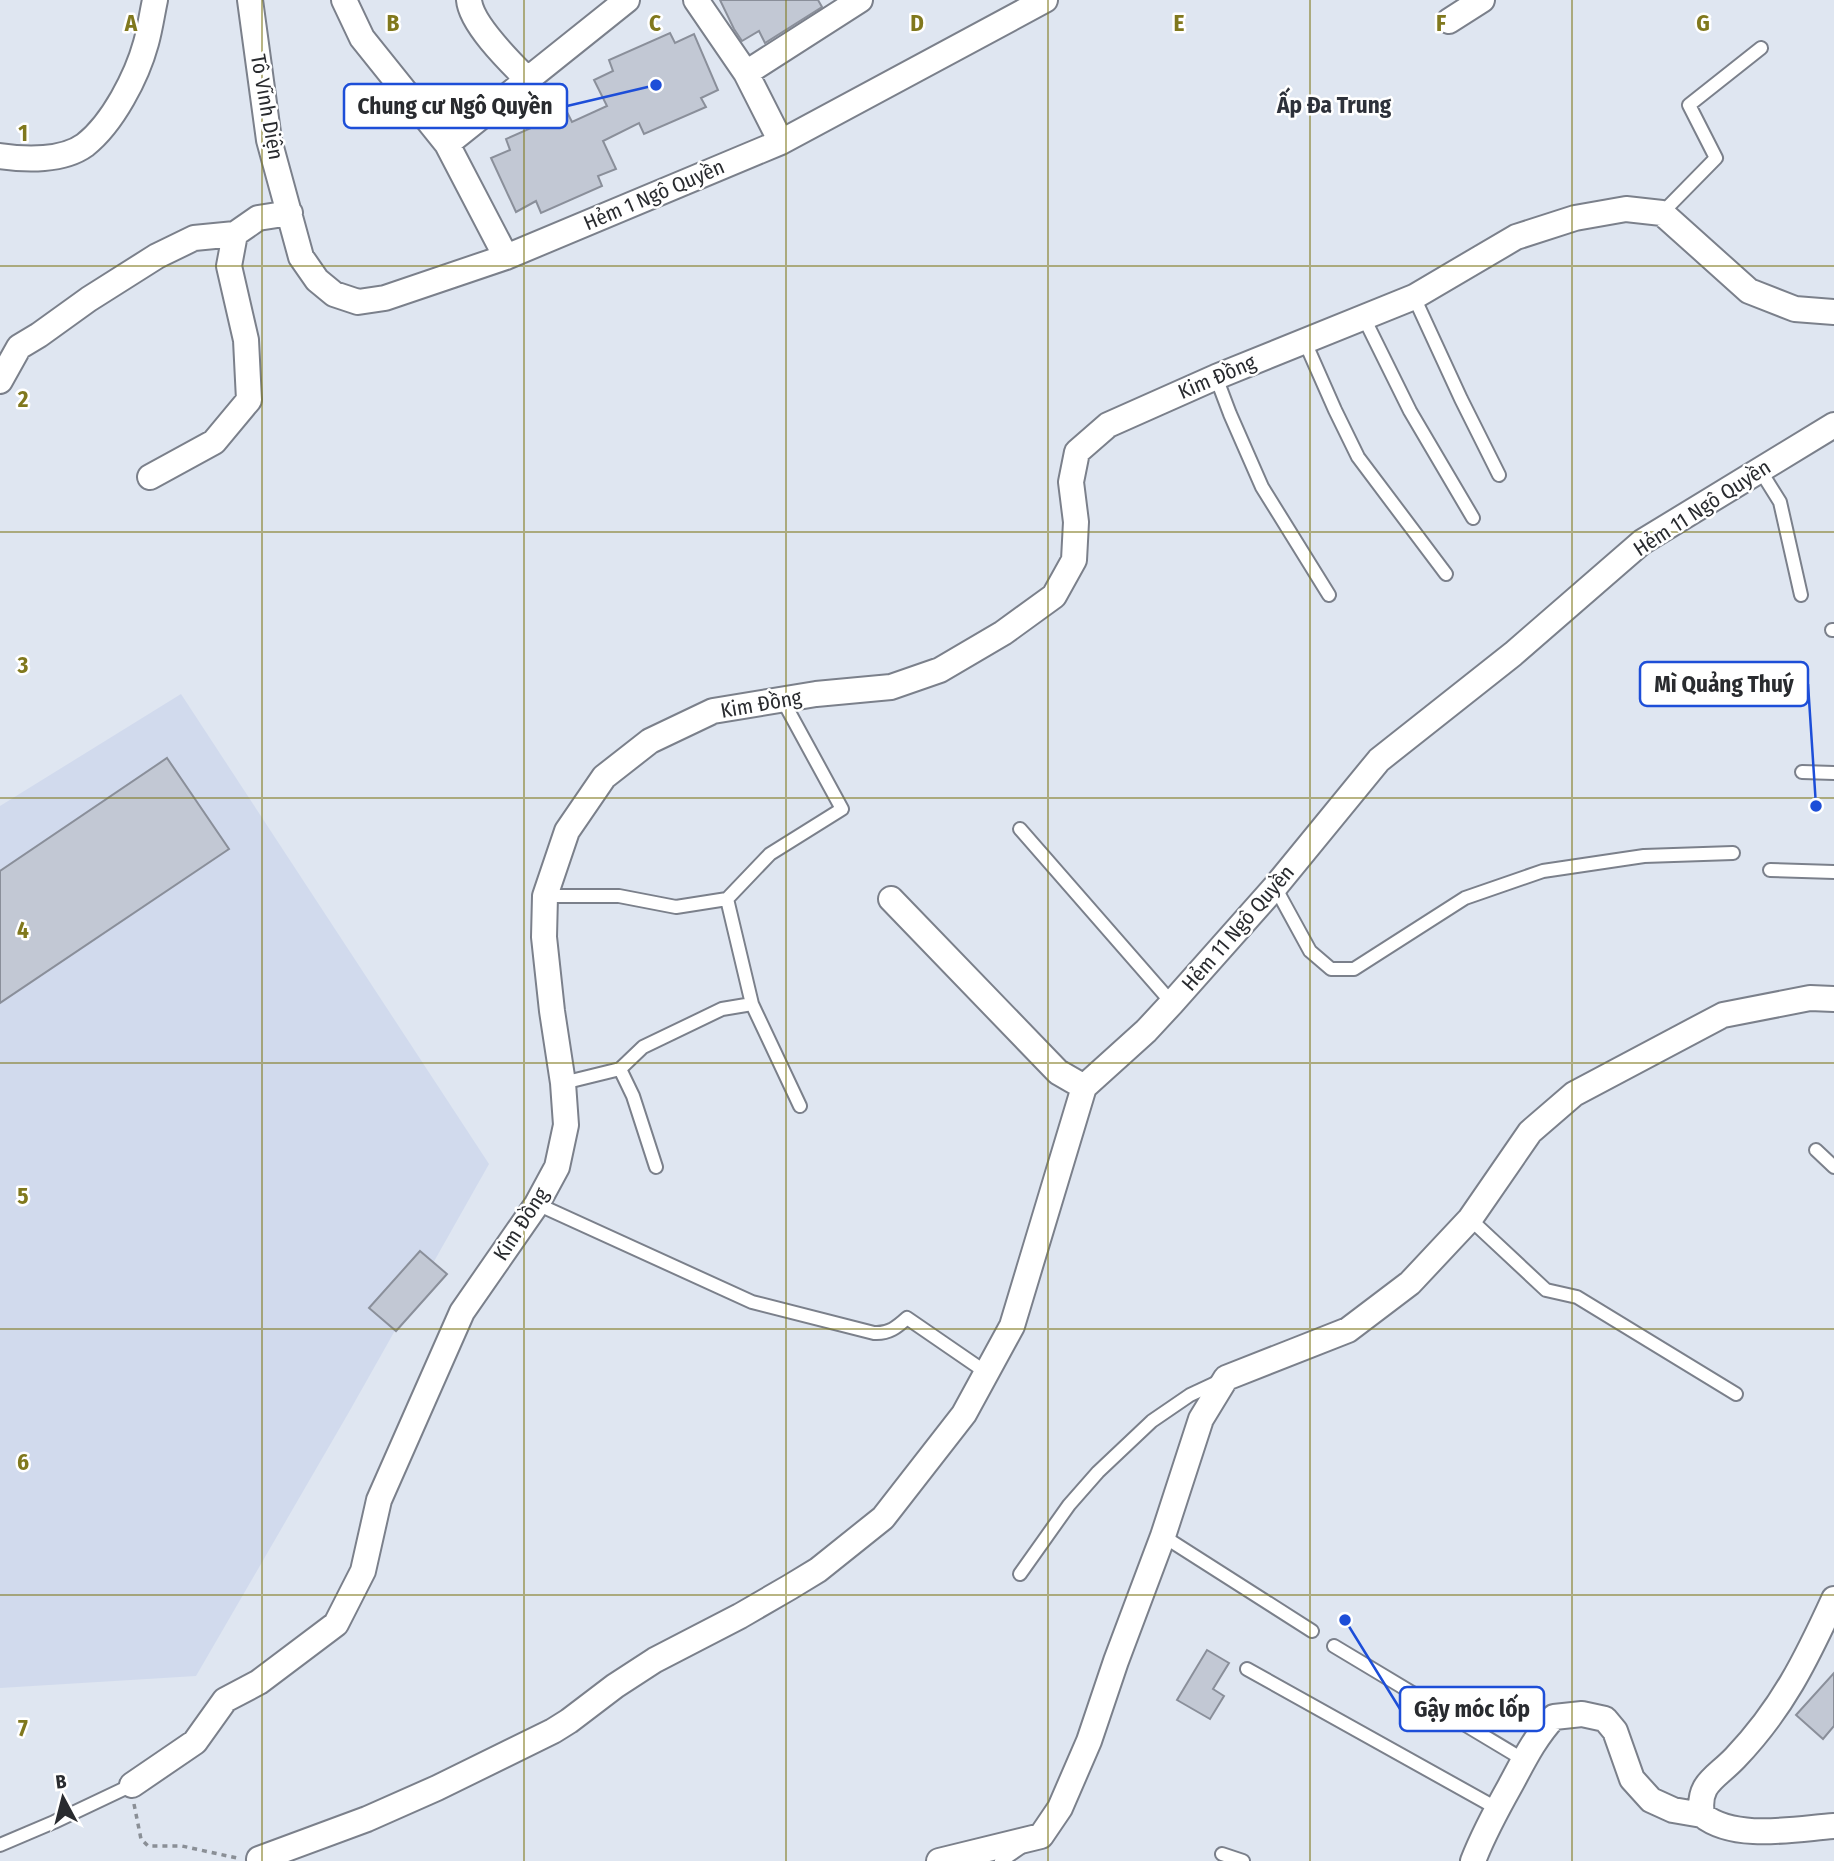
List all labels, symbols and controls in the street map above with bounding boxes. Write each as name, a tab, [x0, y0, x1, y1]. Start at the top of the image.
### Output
text: A	[124, 9, 138, 37]
text: B	[387, 9, 400, 37]
text: C	[649, 9, 661, 37]
text: D	[910, 9, 924, 37]
text: E	[1174, 9, 1185, 37]
text: F	[1436, 9, 1446, 37]
text: G	[1696, 9, 1710, 37]
street label: Tô Vĩnh Diện	[245, 52, 289, 162]
callout: Chung cư Ngô Quyền	[344, 84, 567, 128]
district label: Ấp Đa Trung	[1276, 87, 1392, 119]
text: Chung cư Ngô Quyền	[358, 90, 552, 120]
text: 1	[18, 119, 28, 147]
street label: Hẻm 1 Ngô Quyền	[580, 154, 728, 236]
street label: Kim Đồng	[1174, 349, 1260, 405]
text: 2	[17, 385, 29, 413]
street label: Hẻm 11 Ngô Quyền	[1629, 454, 1775, 562]
text: 3	[17, 651, 29, 679]
callout: Mì Quảng Thuý	[1640, 662, 1808, 706]
text: Mì Quảng Thuý	[1654, 670, 1795, 698]
street label: Kim Đồng	[718, 684, 804, 724]
street label: Hẻm 11 Ngô Quyền	[1176, 860, 1300, 996]
text: 4	[17, 916, 29, 944]
text: 5	[17, 1182, 29, 1210]
street label: Kim Đồng	[488, 1182, 554, 1265]
text: 6	[17, 1448, 29, 1476]
callout: Gậy móc lốp	[1400, 1687, 1544, 1731]
text: Gậy móc lốp	[1414, 1693, 1530, 1723]
text: 7	[18, 1714, 28, 1742]
north arrow	[28, 1763, 98, 1833]
text: B	[54, 1770, 68, 1794]

